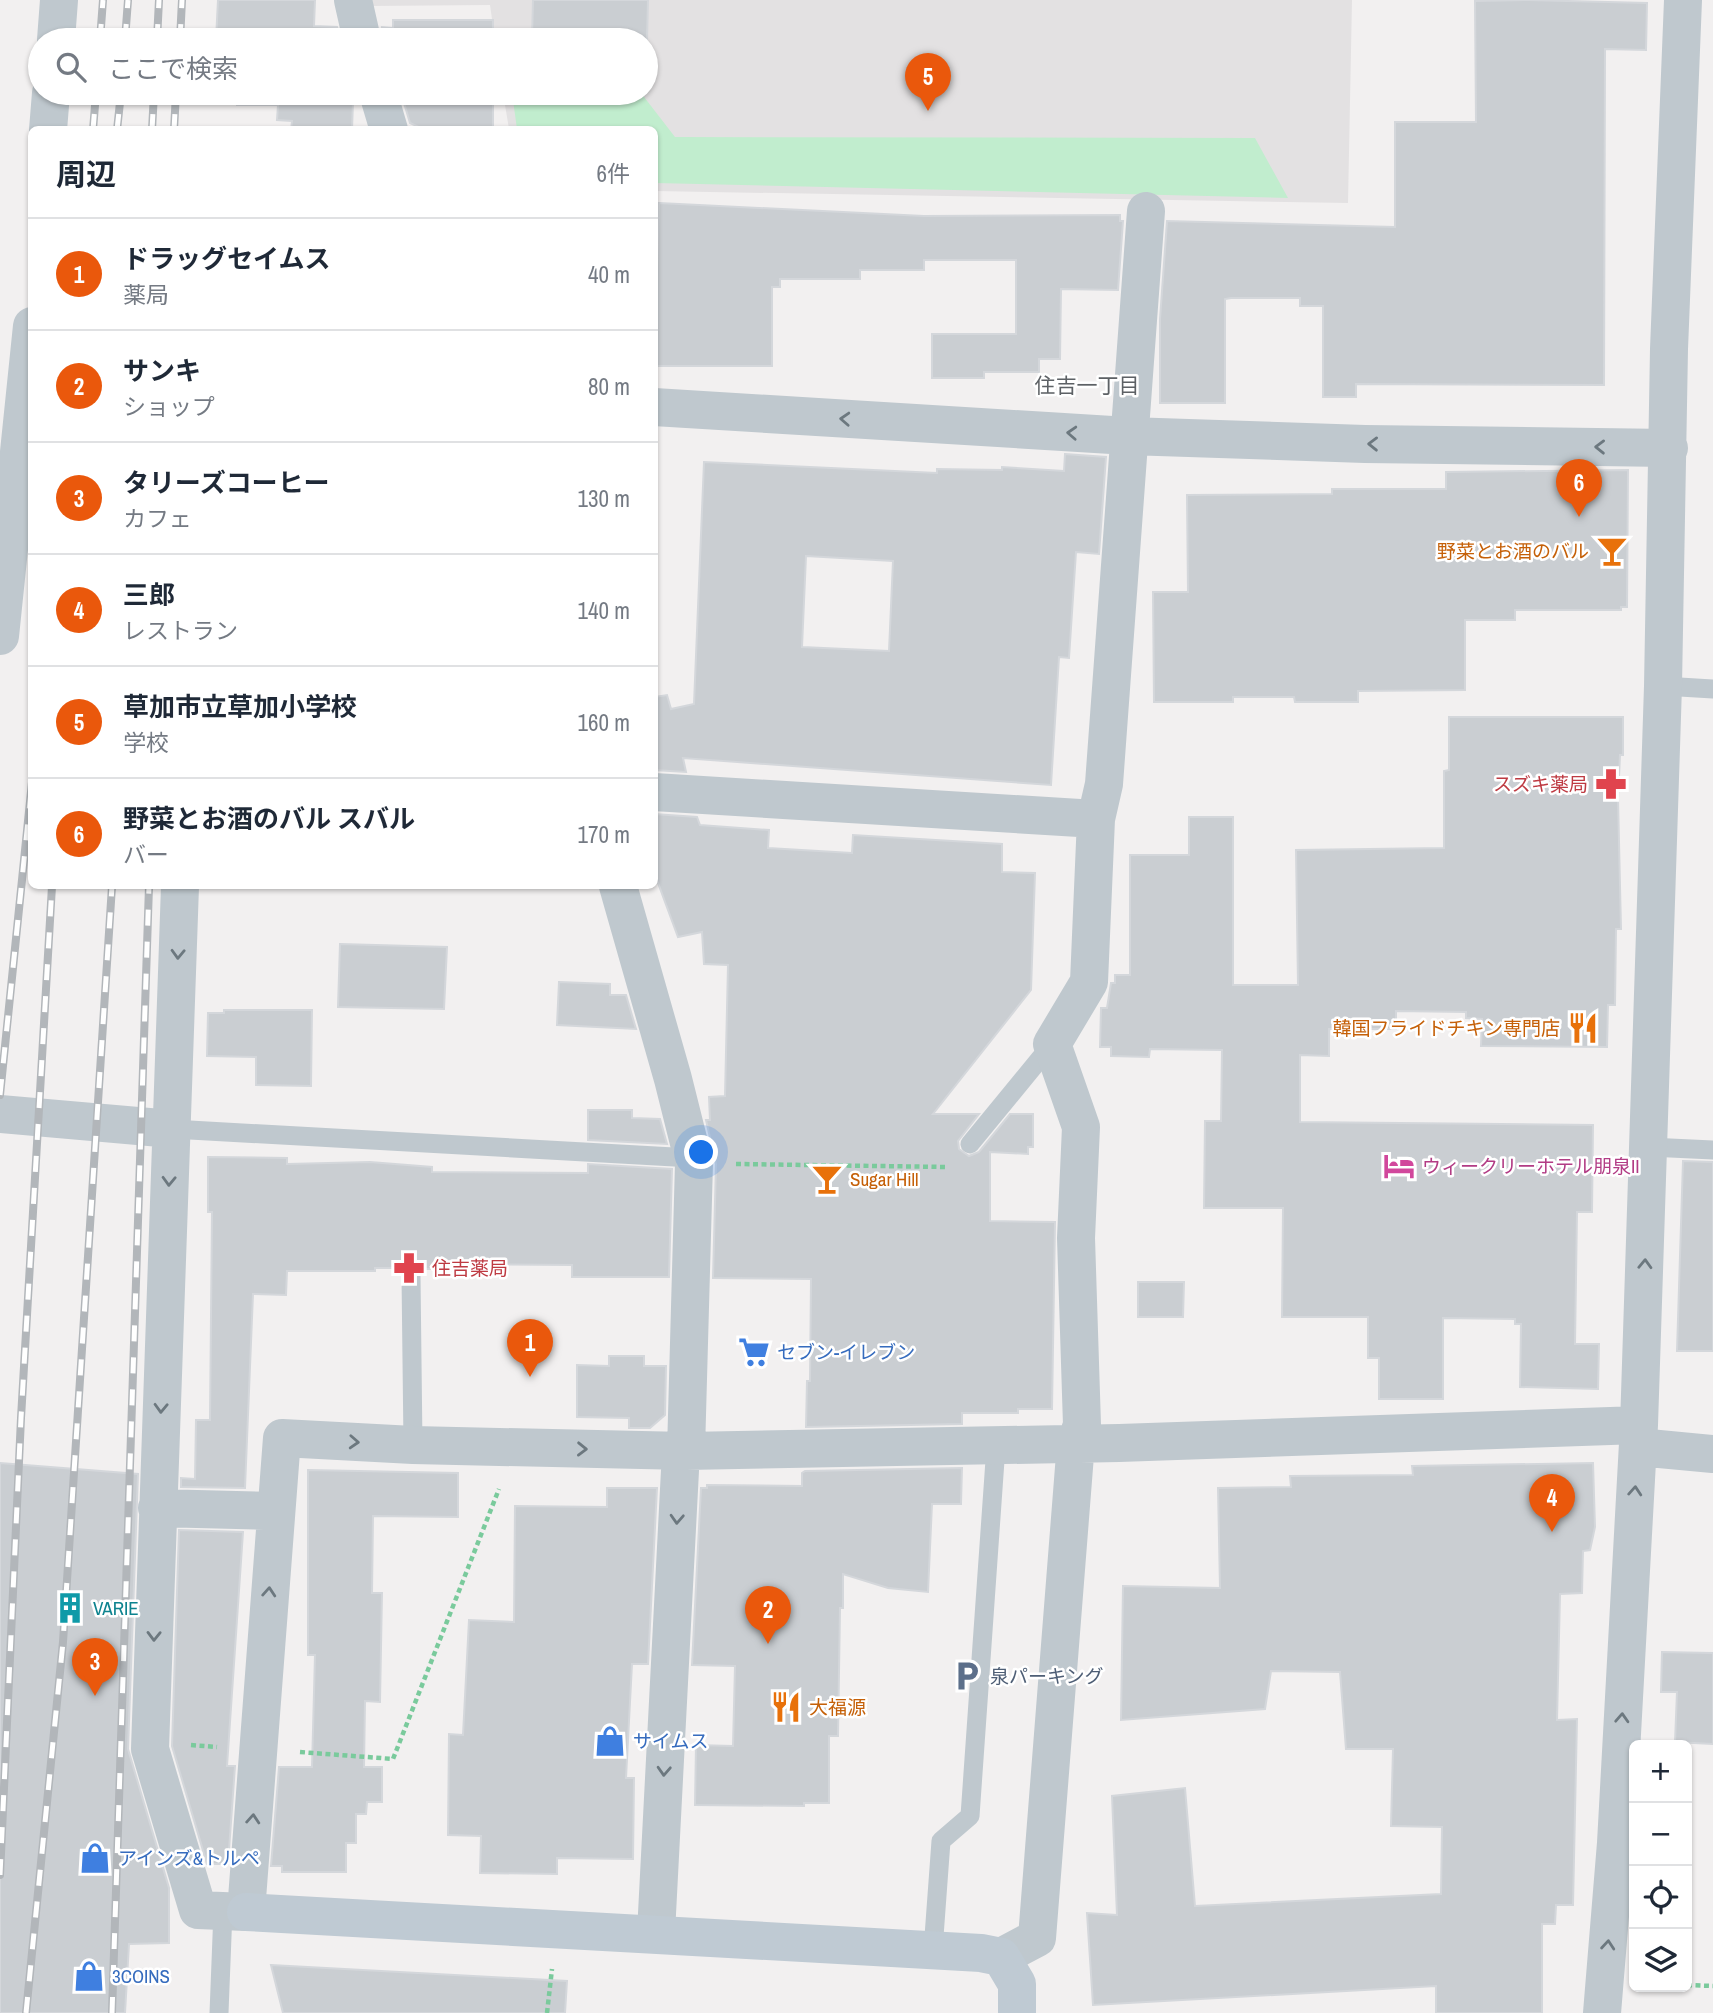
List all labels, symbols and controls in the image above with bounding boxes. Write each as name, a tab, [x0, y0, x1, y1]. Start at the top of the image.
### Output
search box	[28, 28, 658, 105]
icon: search	[52, 48, 90, 86]
text: ここで検索	[108, 51, 238, 86]
pin: 5	[905, 53, 951, 111]
text: 周辺	[56, 154, 116, 194]
text: 6件	[597, 158, 630, 189]
text: ドラッグセイムス	[123, 241, 330, 276]
text: 1	[74, 259, 84, 290]
text: 40 m	[588, 259, 630, 290]
text: 薬局	[123, 279, 169, 310]
text: サンキ	[123, 353, 201, 388]
text: 2	[74, 371, 84, 402]
text: 80 m	[588, 371, 630, 402]
district label: 住吉一丁目	[1035, 371, 1140, 400]
text: ショップ	[123, 391, 215, 422]
one-way arrow	[839, 412, 850, 427]
one-way arrow	[1066, 426, 1077, 441]
one-way arrow	[1367, 437, 1378, 452]
one-way arrow	[1595, 439, 1605, 455]
pin: 6	[1556, 459, 1602, 517]
text: タリーズコーヒー	[123, 465, 330, 500]
text: 3	[74, 483, 84, 514]
text: 130 m	[578, 483, 630, 514]
text: カフェ	[123, 503, 192, 534]
bar icon: 野菜とお酒のバル	[1595, 534, 1629, 568]
place label: 野菜とお酒のバル	[1437, 538, 1589, 564]
text: 三郎	[123, 577, 175, 612]
text: 4	[74, 595, 84, 626]
text: 140 m	[578, 595, 630, 626]
text: レストラン	[123, 615, 238, 646]
text: 草加市立草加小学校	[123, 689, 357, 724]
text: 5	[74, 707, 84, 738]
text: 160 m	[578, 707, 630, 738]
text: 学校	[123, 727, 169, 758]
pharmacy icon: スズキ薬局	[1594, 767, 1628, 801]
place label: スズキ薬局	[1493, 771, 1588, 797]
text: 野菜とお酒のバル スバル	[123, 801, 415, 836]
text: 6	[74, 819, 84, 850]
text: 170 m	[578, 819, 630, 850]
text: バー	[123, 839, 169, 870]
one-way arrow	[170, 948, 185, 959]
restaurant icon: 韓国フライドチキン専門店	[1566, 1011, 1600, 1045]
place label: 韓国フライドチキン専門店	[1333, 1015, 1560, 1041]
your location	[684, 1135, 718, 1169]
hotel icon: ウィークリーホテル朋泉II	[1382, 1149, 1416, 1183]
place label: ウィークリーホテル朋泉II	[1422, 1153, 1640, 1179]
bar icon: Sugar Hill	[810, 1162, 844, 1196]
place label: Sugar Hill	[850, 1166, 918, 1192]
one-way arrow	[162, 1176, 177, 1187]
pharmacy icon: 住吉薬局	[392, 1251, 426, 1285]
place label: 住吉薬局	[432, 1255, 508, 1281]
one-way arrow	[1637, 1258, 1652, 1269]
pin: 1	[507, 1319, 553, 1377]
supermarket icon: セブン-イレブン	[737, 1335, 771, 1369]
place label: セブン-イレブン	[777, 1339, 915, 1365]
one-way arrow	[153, 1403, 168, 1414]
one-way arrow	[349, 1434, 360, 1449]
one-way arrow	[577, 1441, 587, 1457]
pin: 4	[1529, 1474, 1575, 1532]
one-way arrow	[1627, 1485, 1642, 1496]
one-way arrow	[670, 1514, 685, 1525]
pin: 2	[745, 1586, 791, 1644]
one-way arrow	[261, 1587, 276, 1598]
building icon: VARIE	[53, 1591, 87, 1625]
place label: VARIE	[93, 1595, 139, 1621]
one-way arrow	[146, 1631, 161, 1642]
pin: 3	[72, 1638, 118, 1696]
parking icon: 泉パーキング	[950, 1659, 984, 1693]
place label: 泉パーキング	[990, 1663, 1103, 1689]
restaurant icon: 大福源	[769, 1690, 803, 1724]
place label: 大福源	[809, 1694, 866, 1720]
one-way arrow	[1614, 1712, 1629, 1723]
shop icon: サイムス	[593, 1724, 627, 1758]
place label: サイムス	[633, 1728, 709, 1754]
map controls	[1629, 1740, 1692, 1992]
button: +	[1629, 1740, 1692, 1803]
one-way arrow	[657, 1766, 672, 1777]
button: −	[1629, 1803, 1692, 1866]
one-way arrow	[245, 1813, 260, 1824]
shop icon: アインズ&トルペ	[78, 1841, 112, 1875]
place label: アインズ&トルペ	[118, 1845, 260, 1871]
button: locate	[1629, 1866, 1692, 1929]
button: layers	[1629, 1929, 1692, 1992]
one-way arrow	[1600, 1939, 1615, 1950]
shop icon: 3COINS	[72, 1959, 106, 1993]
place label: 3COINS	[112, 1963, 170, 1989]

